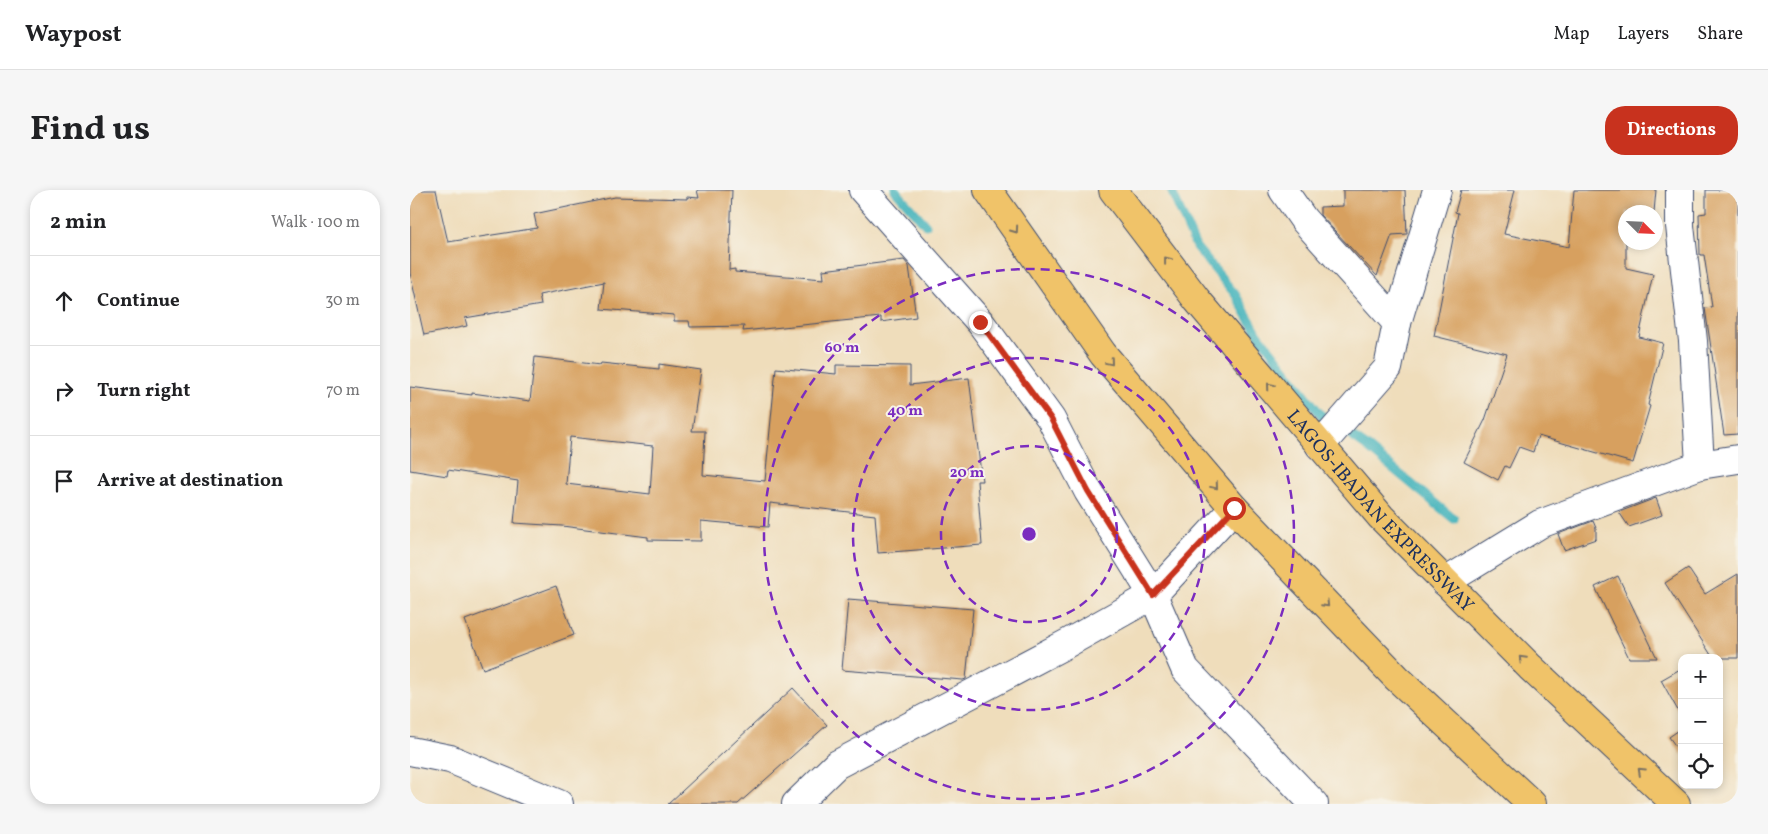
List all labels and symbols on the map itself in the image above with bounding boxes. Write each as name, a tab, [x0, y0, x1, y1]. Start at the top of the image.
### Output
north arrow	[1618, 205, 1663, 250]
one-way arrow	[1009, 224, 1018, 234]
one-way arrow	[1164, 257, 1172, 266]
route end	[969, 311, 992, 334]
text: 60 m	[825, 338, 860, 359]
one-way arrow	[1104, 357, 1113, 366]
one-way arrow	[1267, 383, 1275, 392]
text: 40 m	[887, 401, 923, 422]
street label: LAGOS-IBADAN EXPRESSWAY	[1280, 404, 1479, 619]
text: 20 m	[950, 463, 985, 484]
one-way arrow	[1209, 480, 1218, 489]
route start	[1223, 497, 1246, 520]
centre of rings	[1020, 525, 1038, 543]
one-way arrow	[1320, 599, 1329, 608]
one-way arrow	[1519, 656, 1528, 665]
one-way arrow	[1637, 768, 1646, 777]

